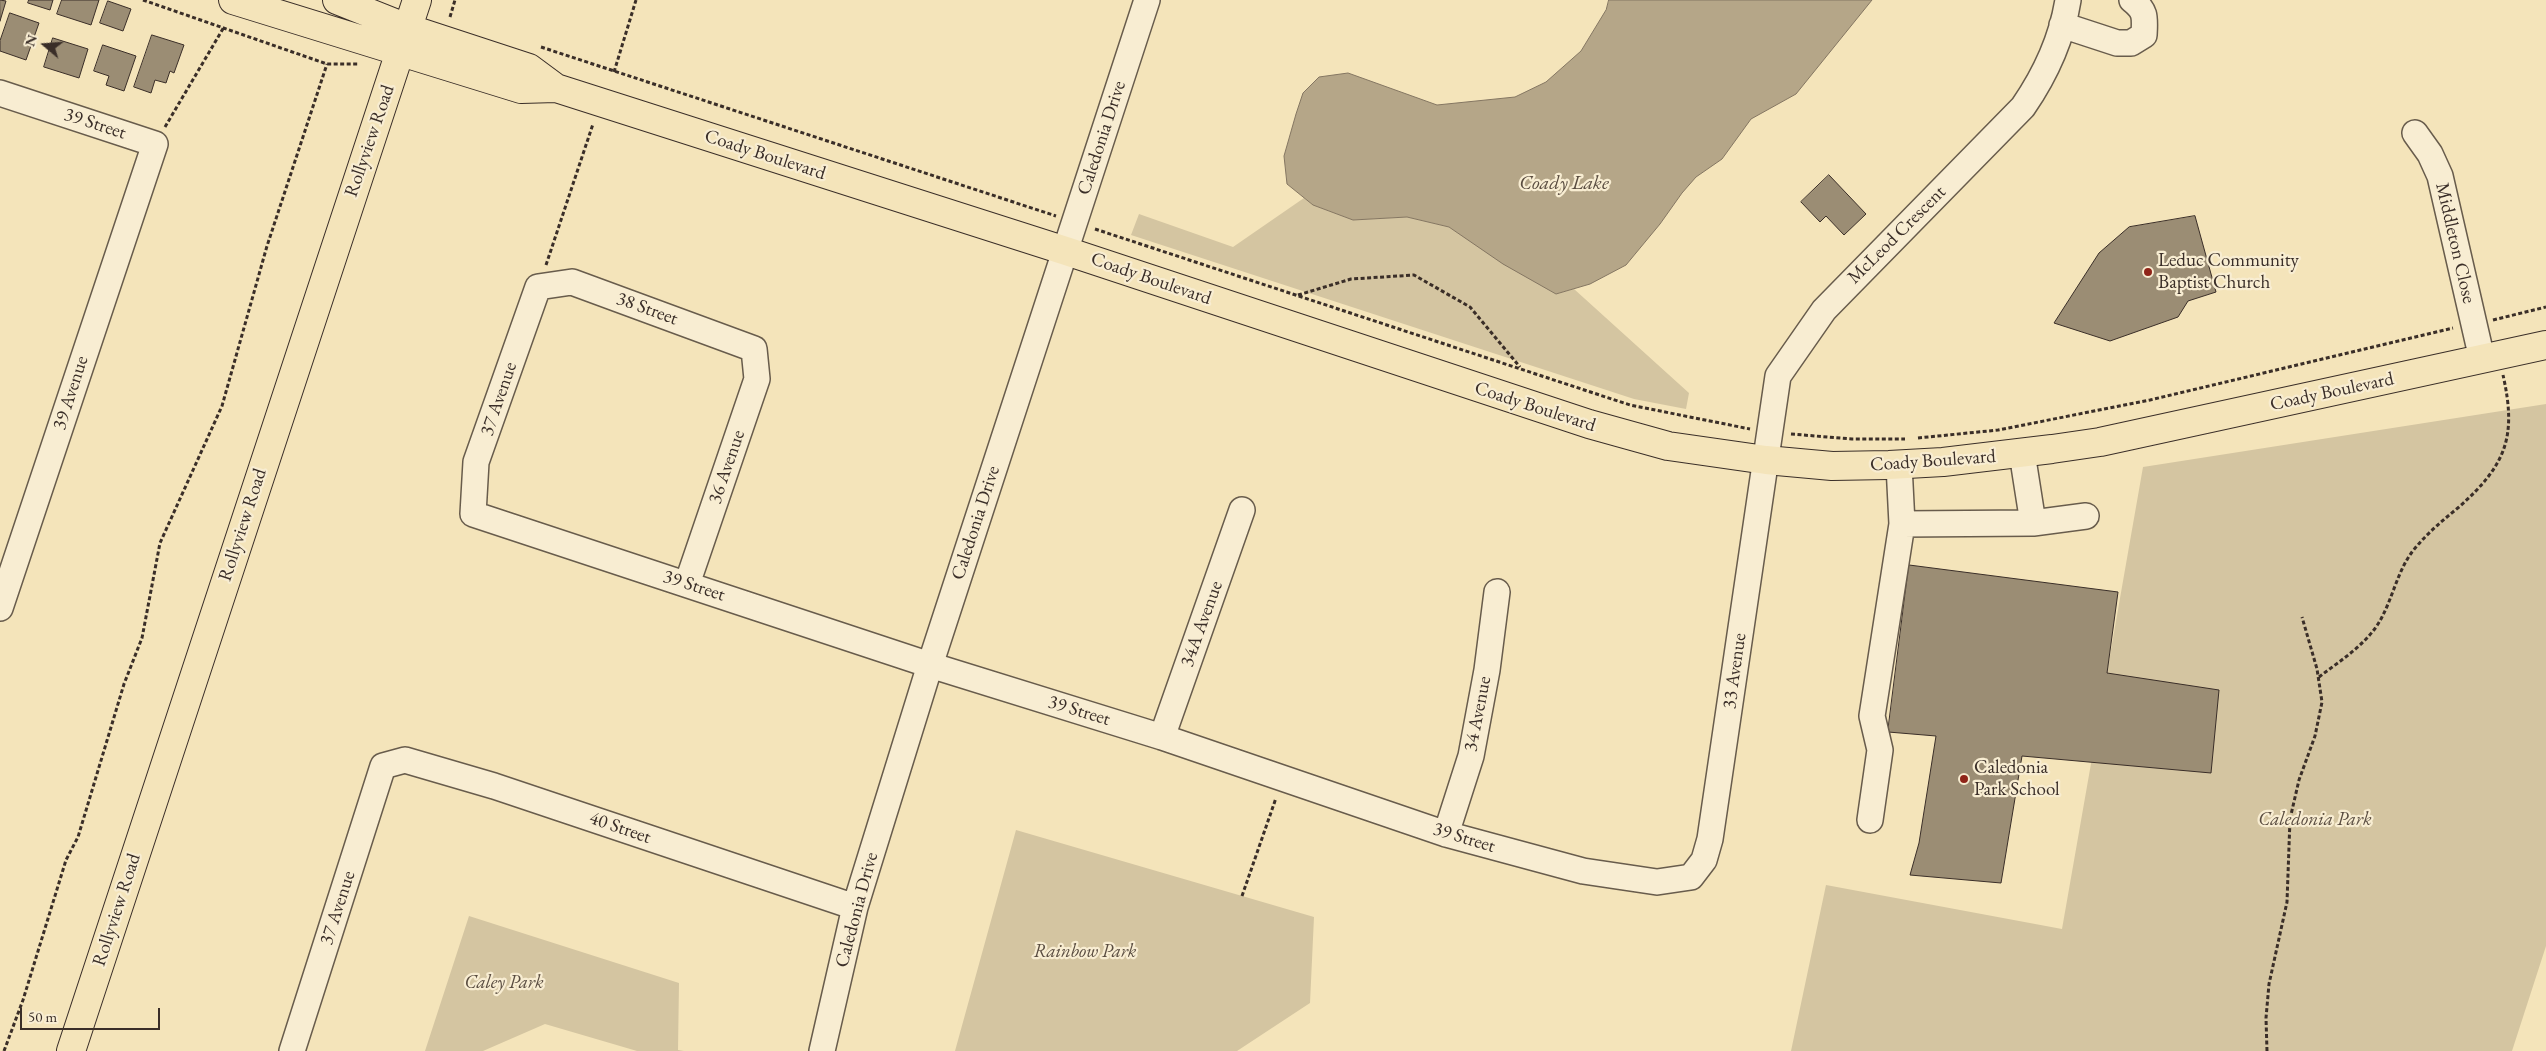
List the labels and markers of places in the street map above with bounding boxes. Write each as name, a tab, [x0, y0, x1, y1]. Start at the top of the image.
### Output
place label: Leduc Community Baptist Church	[2158, 250, 2299, 294]
marker: Leduc Community Baptist Church	[2142, 266, 2154, 278]
place label: Caledonia Park School	[1974, 757, 2060, 801]
marker: Caledonia Park School	[1958, 773, 1970, 785]

